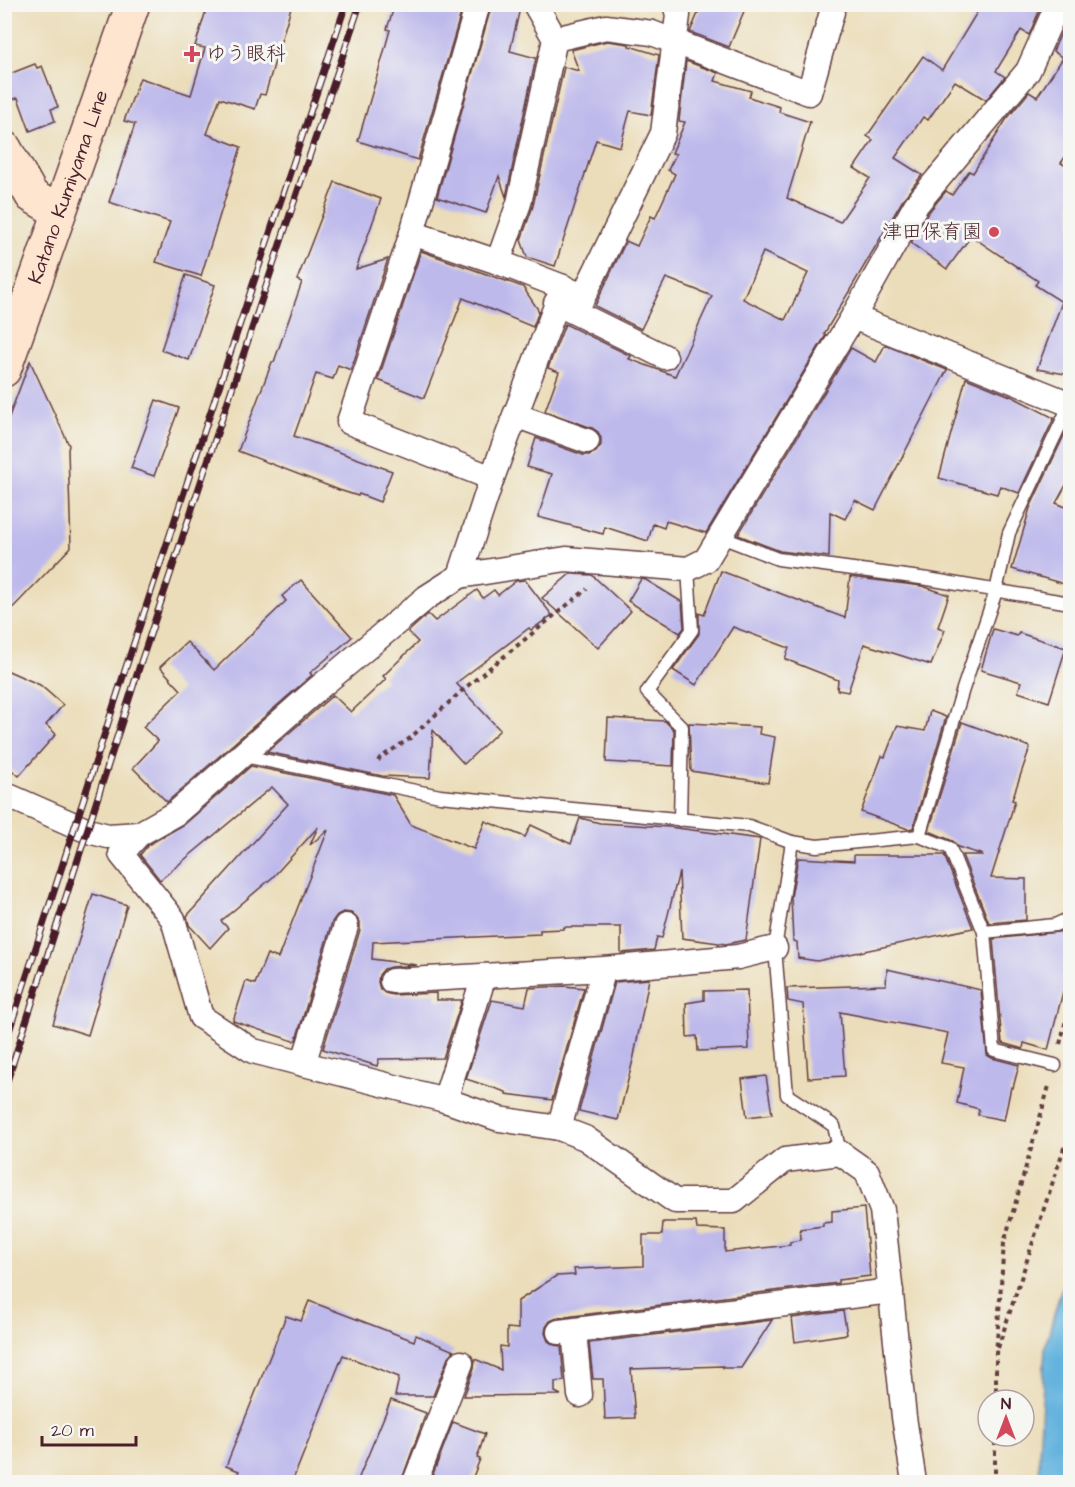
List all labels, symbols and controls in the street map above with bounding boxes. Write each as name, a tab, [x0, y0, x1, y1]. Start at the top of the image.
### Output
place label: ゆう眼科	[206, 40, 286, 68]
marker: ゆう眼科	[183, 45, 201, 63]
street label: Katano Kumiyama Line	[21, 86, 116, 288]
place label: 津田保育園	[882, 218, 982, 246]
marker: 津田保育園	[987, 225, 1001, 239]
north arrow	[976, 1388, 1036, 1448]
text: N	[1001, 1393, 1011, 1415]
scale bar	[42, 1409, 136, 1447]
text: 20 m	[51, 1418, 94, 1443]

